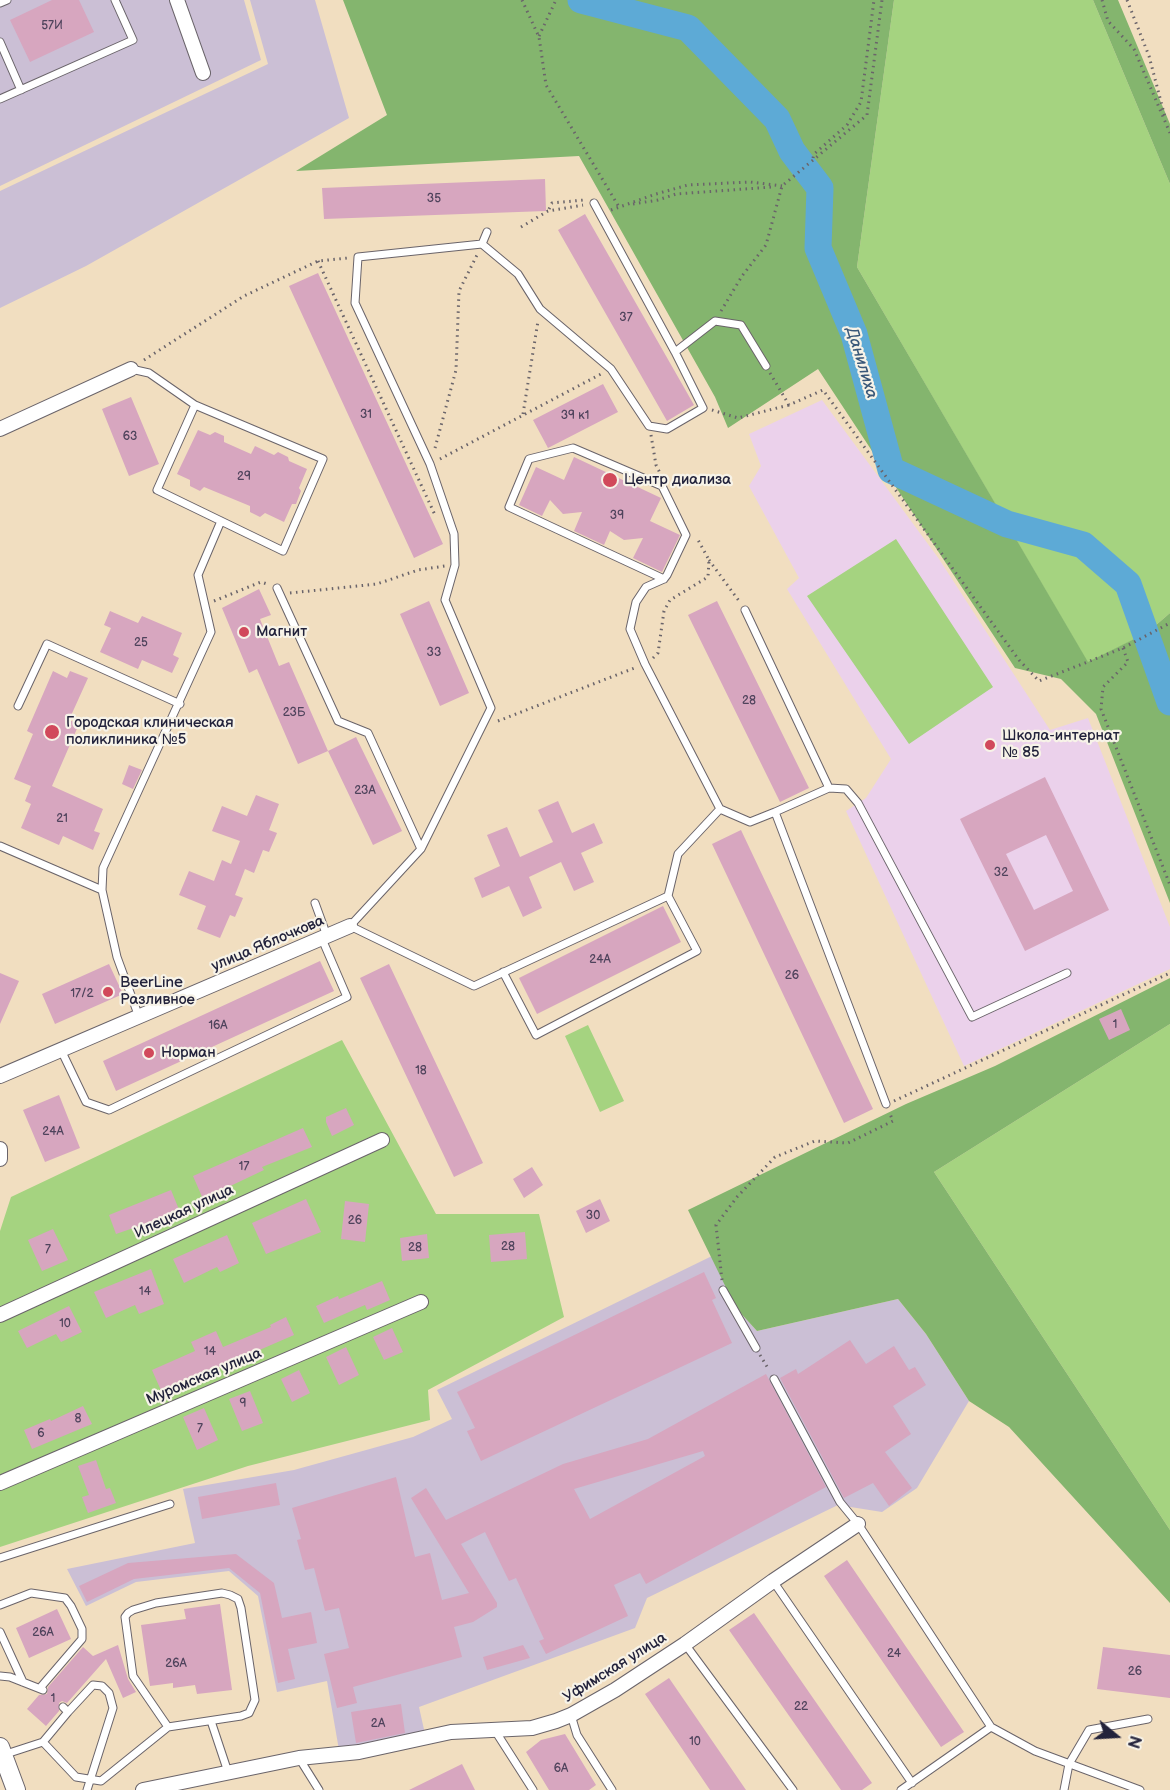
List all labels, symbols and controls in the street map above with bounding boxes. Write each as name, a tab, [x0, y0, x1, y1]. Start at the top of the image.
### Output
house number: 57И	[41, 19, 63, 33]
house number: 35	[427, 192, 441, 206]
house number: 37	[619, 311, 633, 325]
water label: Данилиха	[841, 325, 881, 401]
house number: 31	[360, 408, 372, 422]
house number: 39 к1	[561, 409, 589, 423]
house number: 63	[123, 430, 137, 444]
house number: 29	[237, 470, 251, 484]
marker: Центр диализа	[601, 471, 619, 489]
place label: Центр диализа	[624, 471, 731, 489]
house number: 39	[610, 509, 624, 523]
place label: Магнит	[256, 623, 307, 641]
marker: Магнит	[237, 625, 251, 639]
house number: 25	[134, 636, 148, 650]
house number: 33	[427, 646, 441, 660]
house number: 28	[742, 694, 756, 708]
house number: 23Б	[283, 706, 305, 720]
place label: Городская клиническая поликлиника №5	[66, 714, 234, 749]
marker: Городская клиническая поликлиника №5	[43, 723, 61, 741]
place label: Школа-интернат № 85	[1002, 727, 1120, 762]
marker: Школа-интернат № 85	[983, 738, 997, 752]
house number: 23А	[354, 784, 376, 798]
house number: 21	[56, 812, 68, 826]
house number: 32	[994, 866, 1008, 880]
street label: улица Яблочкова	[209, 912, 327, 976]
house number: 24А	[589, 953, 611, 967]
house number: 26	[785, 969, 799, 983]
place label: BeerLine Разливное	[120, 974, 195, 1009]
marker: BeerLine Разливное	[101, 985, 115, 999]
house number: 17/2	[70, 987, 94, 1001]
house number: 1	[1113, 1018, 1117, 1032]
house number: 16А	[208, 1019, 228, 1033]
place label: Норман	[161, 1044, 216, 1062]
marker: Норман	[142, 1046, 156, 1060]
house number: 18	[415, 1064, 427, 1078]
house number: 24А	[42, 1125, 64, 1139]
house number: 17	[239, 1160, 249, 1174]
street label: Илецкая улица	[132, 1181, 236, 1243]
house number: 30	[586, 1209, 600, 1223]
house number: 26	[348, 1214, 362, 1228]
house number: 28	[501, 1240, 515, 1254]
house number: 28	[408, 1241, 422, 1255]
house number: 7	[45, 1243, 51, 1257]
house number: 14	[139, 1285, 151, 1299]
house number: 10	[59, 1317, 71, 1331]
street label: Муромская улица	[144, 1345, 264, 1409]
house number: 14	[204, 1345, 216, 1359]
house number: 9	[240, 1397, 246, 1411]
house number: 8	[75, 1412, 81, 1426]
house number: 7	[197, 1422, 203, 1436]
house number: 6	[37, 1427, 45, 1441]
house number: 26А	[32, 1626, 54, 1640]
street label: Уфимская улица	[560, 1629, 670, 1707]
house number: 24	[887, 1647, 901, 1661]
house number: 26А	[165, 1657, 187, 1671]
house number: 26	[1128, 1665, 1142, 1679]
house number: 1	[51, 1692, 55, 1706]
house number: 22	[794, 1700, 808, 1714]
north arrow	[1086, 1706, 1146, 1766]
house number: 2А	[371, 1717, 385, 1731]
text: N	[1123, 1733, 1144, 1750]
house number: 10	[689, 1735, 701, 1749]
house number: 6А	[554, 1762, 568, 1776]

